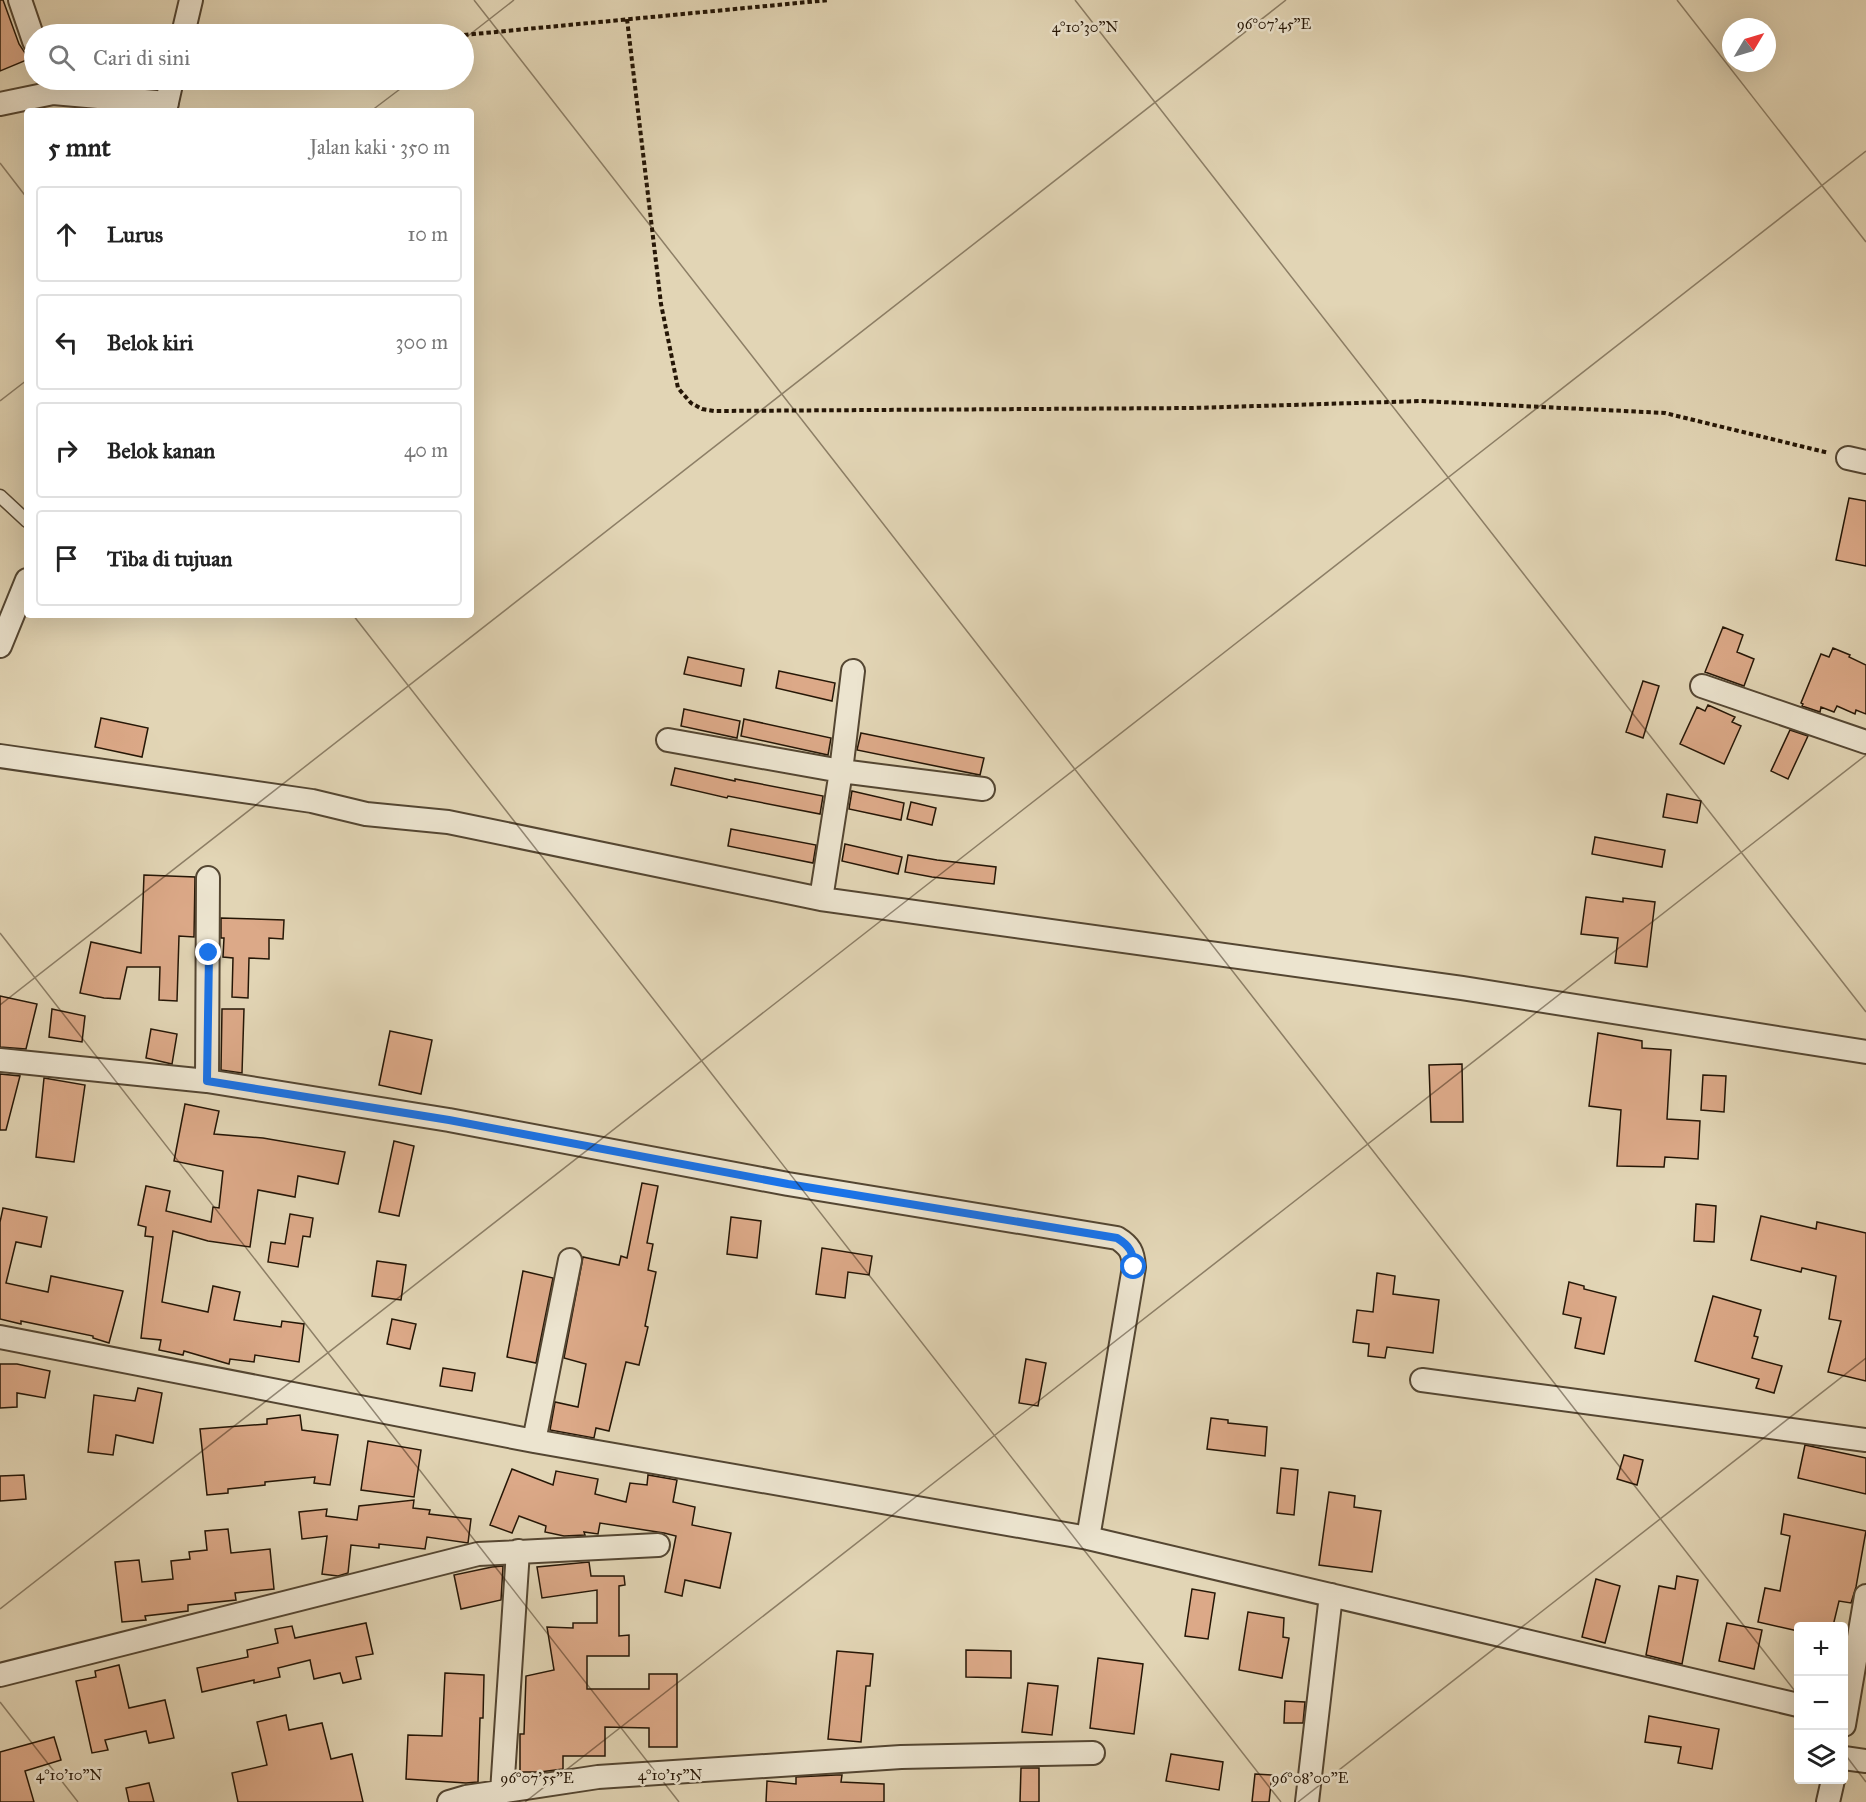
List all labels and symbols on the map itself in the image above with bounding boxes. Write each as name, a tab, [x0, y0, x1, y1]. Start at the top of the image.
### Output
text: 96°07'45"E	[1237, 15, 1312, 33]
text: 4°10'30"N	[1052, 18, 1119, 36]
north arrow	[1722, 18, 1776, 72]
route end	[195, 939, 221, 965]
route start	[1120, 1253, 1146, 1279]
text: 4°10'10"N	[36, 1766, 102, 1784]
text: 4°10'15"N	[638, 1766, 703, 1784]
text: 96°07'55"E	[500, 1769, 574, 1787]
text: 96°08'00"E	[1272, 1769, 1349, 1787]

